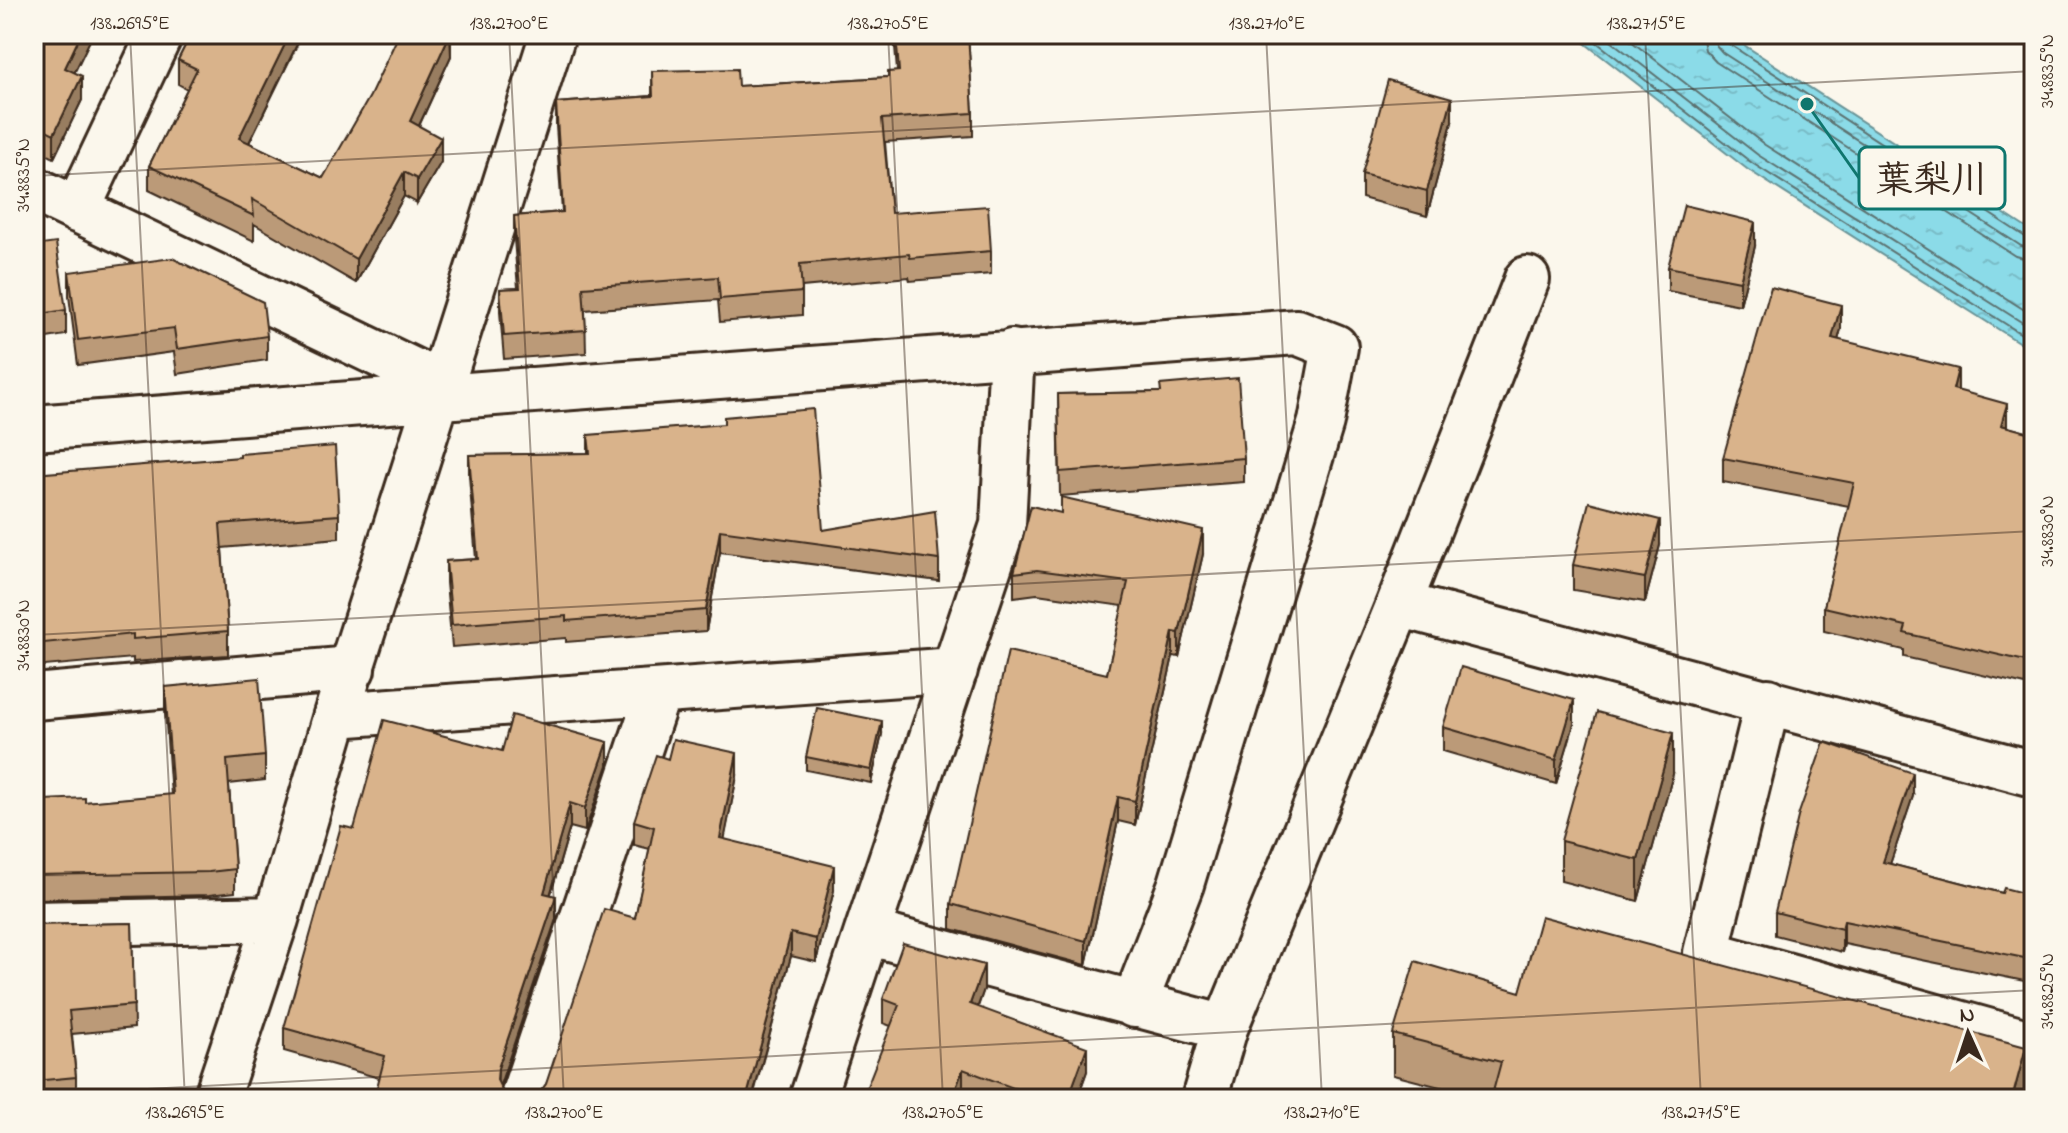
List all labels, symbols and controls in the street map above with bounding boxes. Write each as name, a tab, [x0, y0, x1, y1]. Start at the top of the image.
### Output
text: 138.2695°E	[90, 10, 170, 39]
text: 138.2700°E	[469, 10, 549, 39]
text: 138.2705°E	[847, 10, 929, 39]
text: 138.2710°E	[1229, 10, 1305, 39]
text: 138.2715°E	[1606, 10, 1686, 39]
text: 34.8835°N	[2034, 34, 2063, 108]
text: 34.8835°N	[10, 138, 39, 212]
callout: 葉梨川	[1859, 147, 2005, 209]
text: 葉梨川	[1875, 155, 1989, 211]
text: 34.8830°N	[2034, 495, 2063, 567]
text: 34.8830°N	[10, 599, 39, 671]
text: 34.8825°N	[2034, 953, 2063, 1029]
north arrow	[1928, 993, 2008, 1073]
text: N	[1959, 1000, 1975, 1032]
text: 138.2695°E	[145, 1099, 225, 1128]
text: 138.2700°E	[524, 1099, 604, 1128]
text: 138.2705°E	[902, 1099, 984, 1128]
text: 138.2710°E	[1284, 1099, 1360, 1128]
text: 138.2715°E	[1661, 1099, 1741, 1128]

